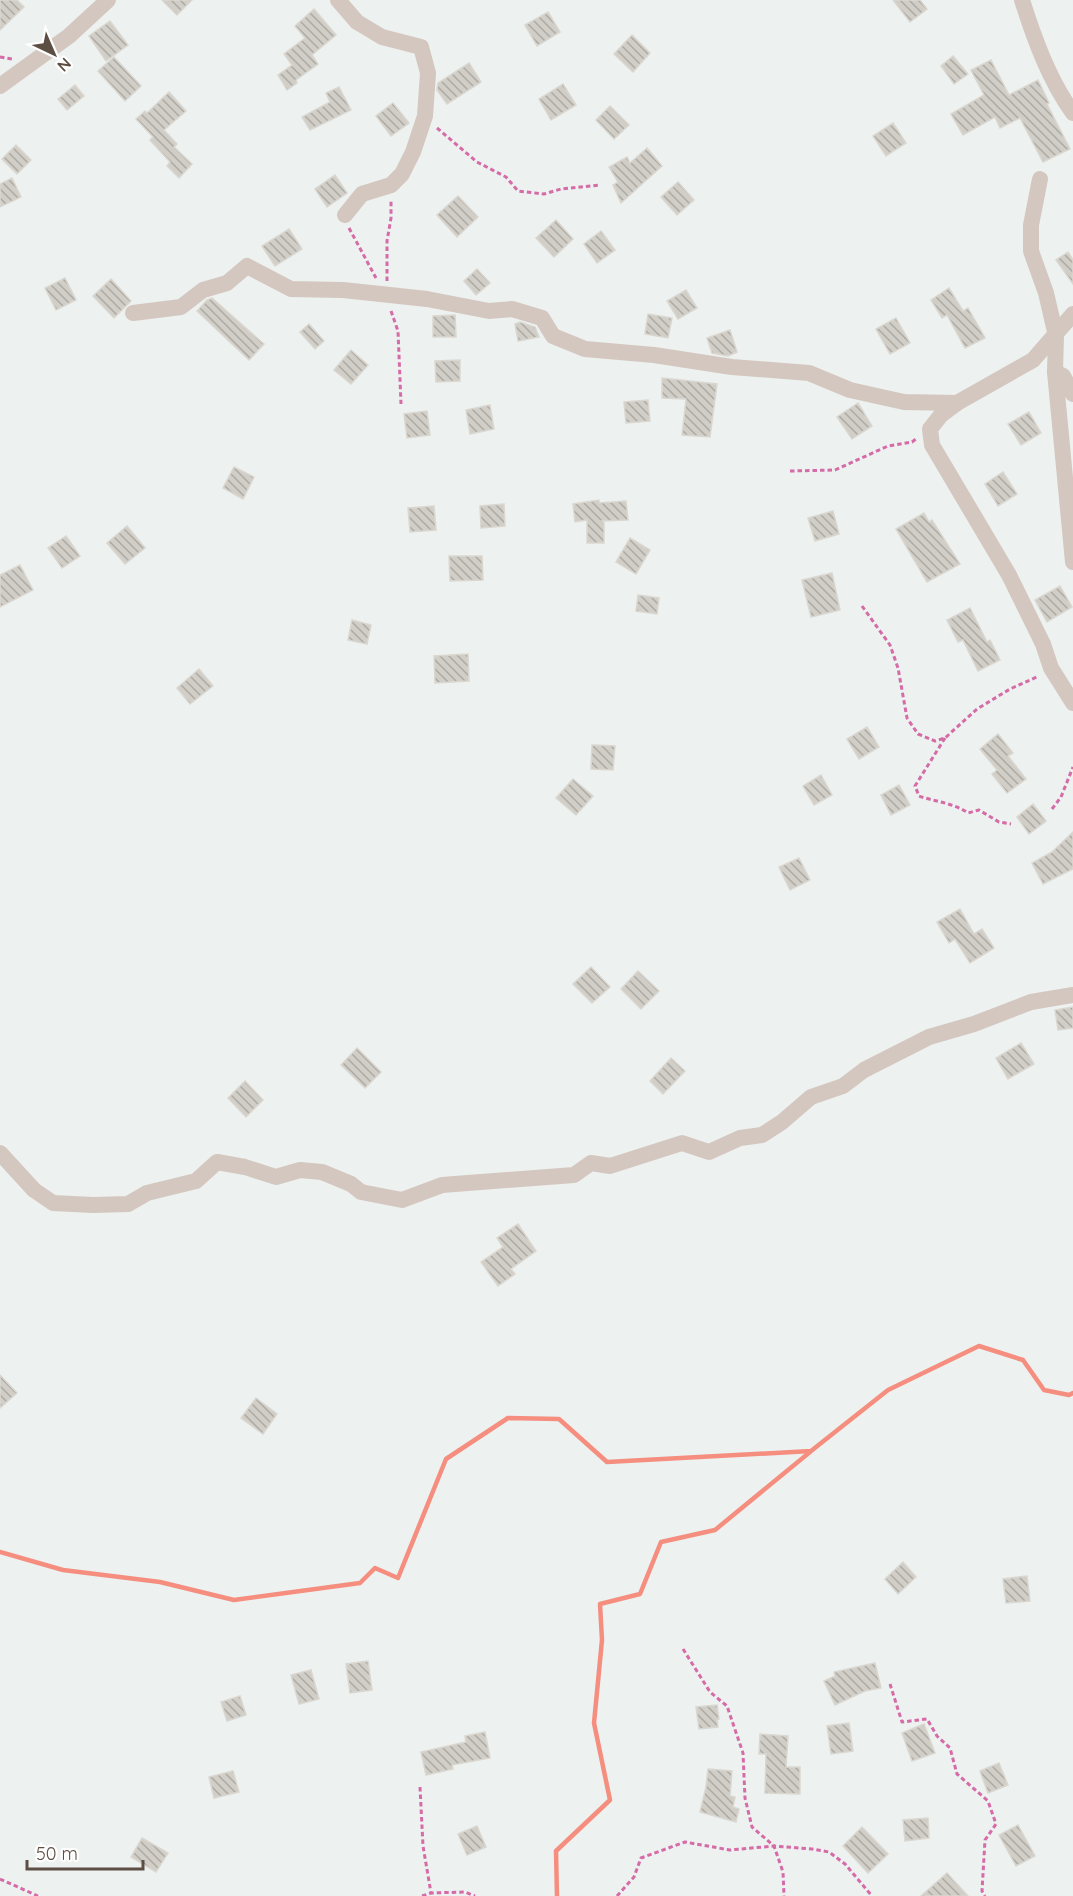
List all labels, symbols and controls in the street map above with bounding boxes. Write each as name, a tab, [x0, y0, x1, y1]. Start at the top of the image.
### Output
north arrow	[24, 24, 84, 84]
text: N	[53, 54, 76, 76]
scale bar	[27, 1833, 142, 1871]
text: 50 m	[36, 1842, 78, 1865]

